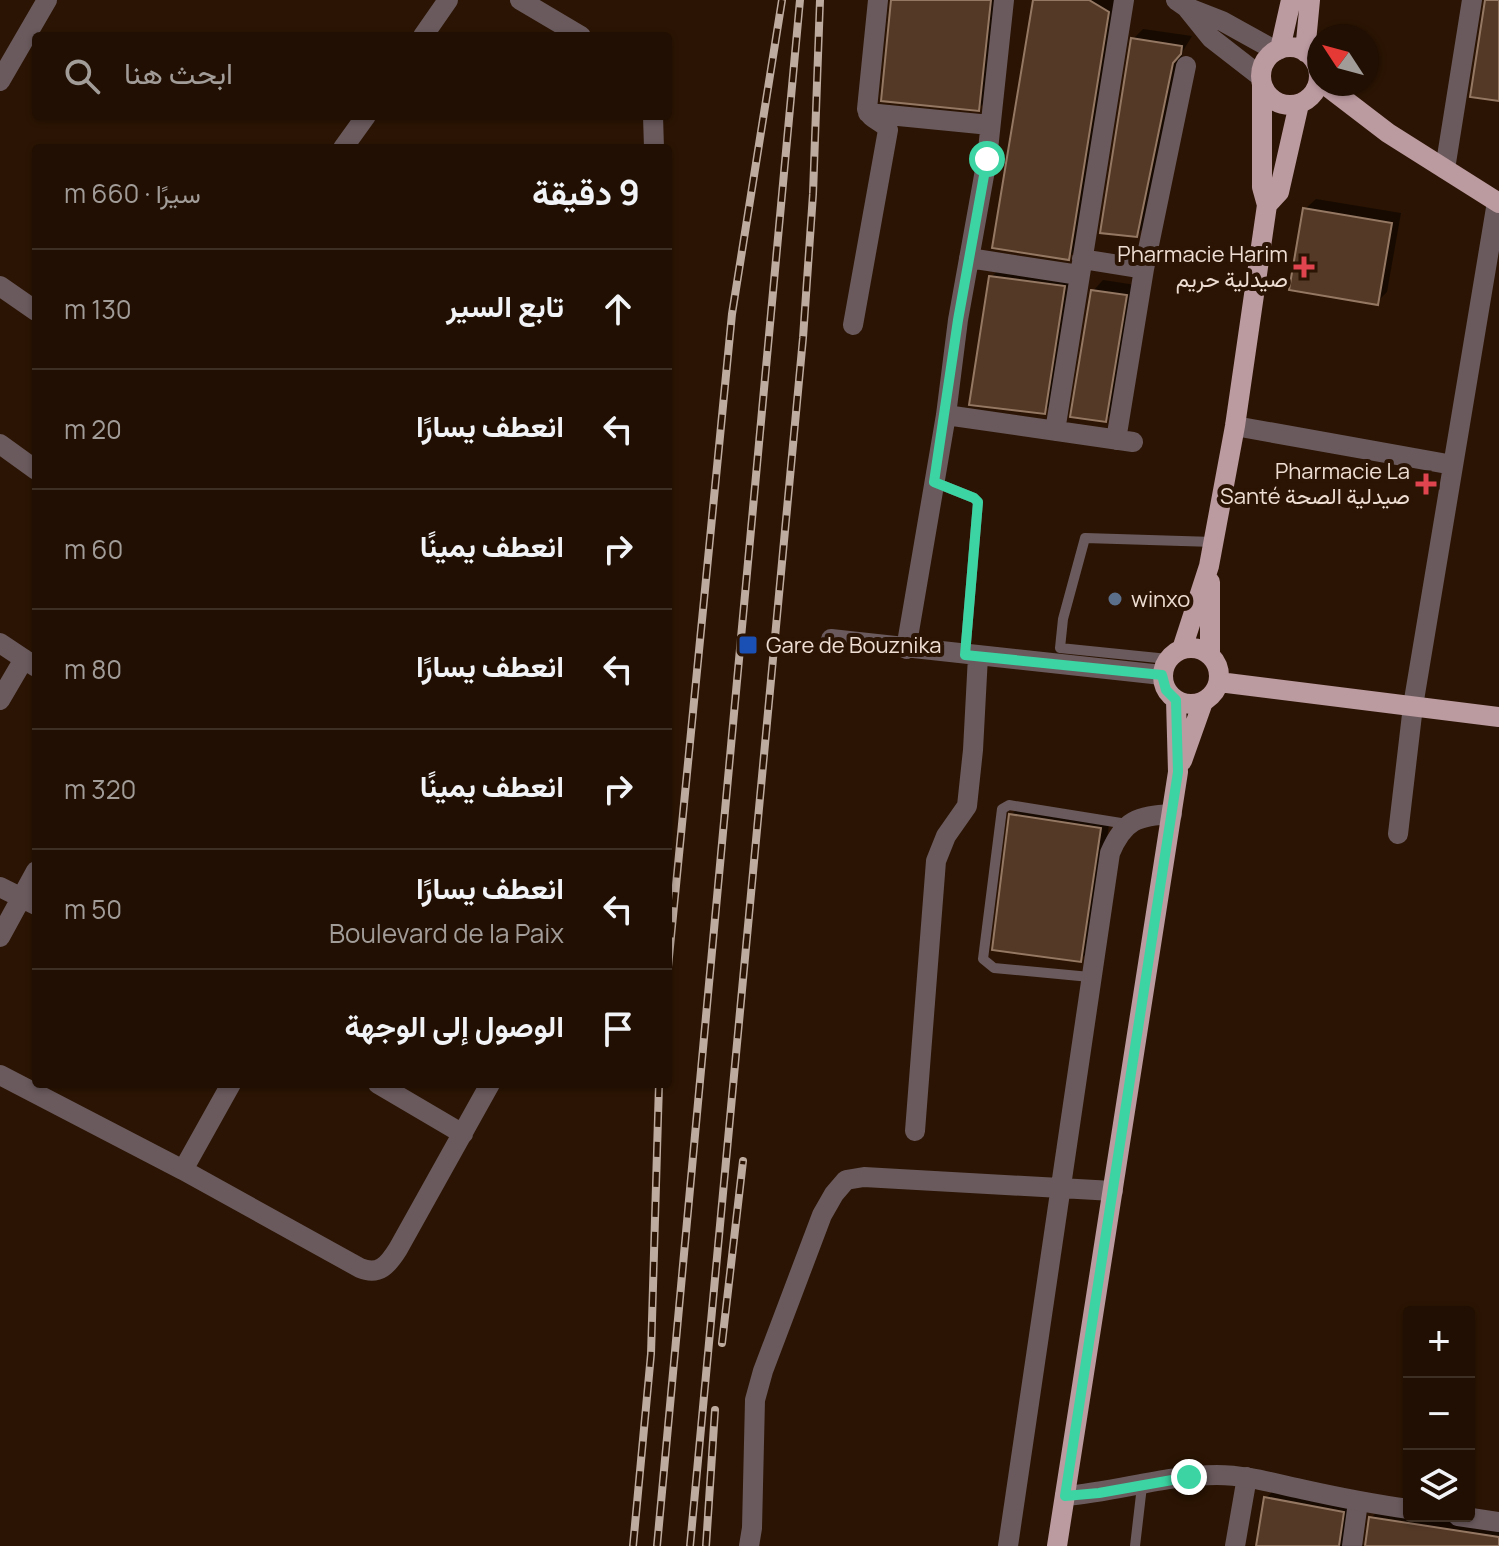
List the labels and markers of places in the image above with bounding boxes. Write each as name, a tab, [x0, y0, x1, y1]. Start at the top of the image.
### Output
place label: Pharmacie Harim صيدلية حريم	[1117, 239, 1288, 294]
marker: Pharmacie Harim صيدلية حريم	[1295, 258, 1313, 276]
place label: Pharmacie La Santé صيدلية الصحة	[1220, 456, 1410, 511]
marker: Pharmacie La Santé صيدلية الصحة	[1417, 475, 1435, 493]
place label: winxo	[1131, 584, 1190, 614]
marker: winxo	[1106, 590, 1124, 608]
place label: Gare de Bouznika	[766, 630, 942, 660]
marker: Gare de Bouznika	[737, 634, 759, 656]

